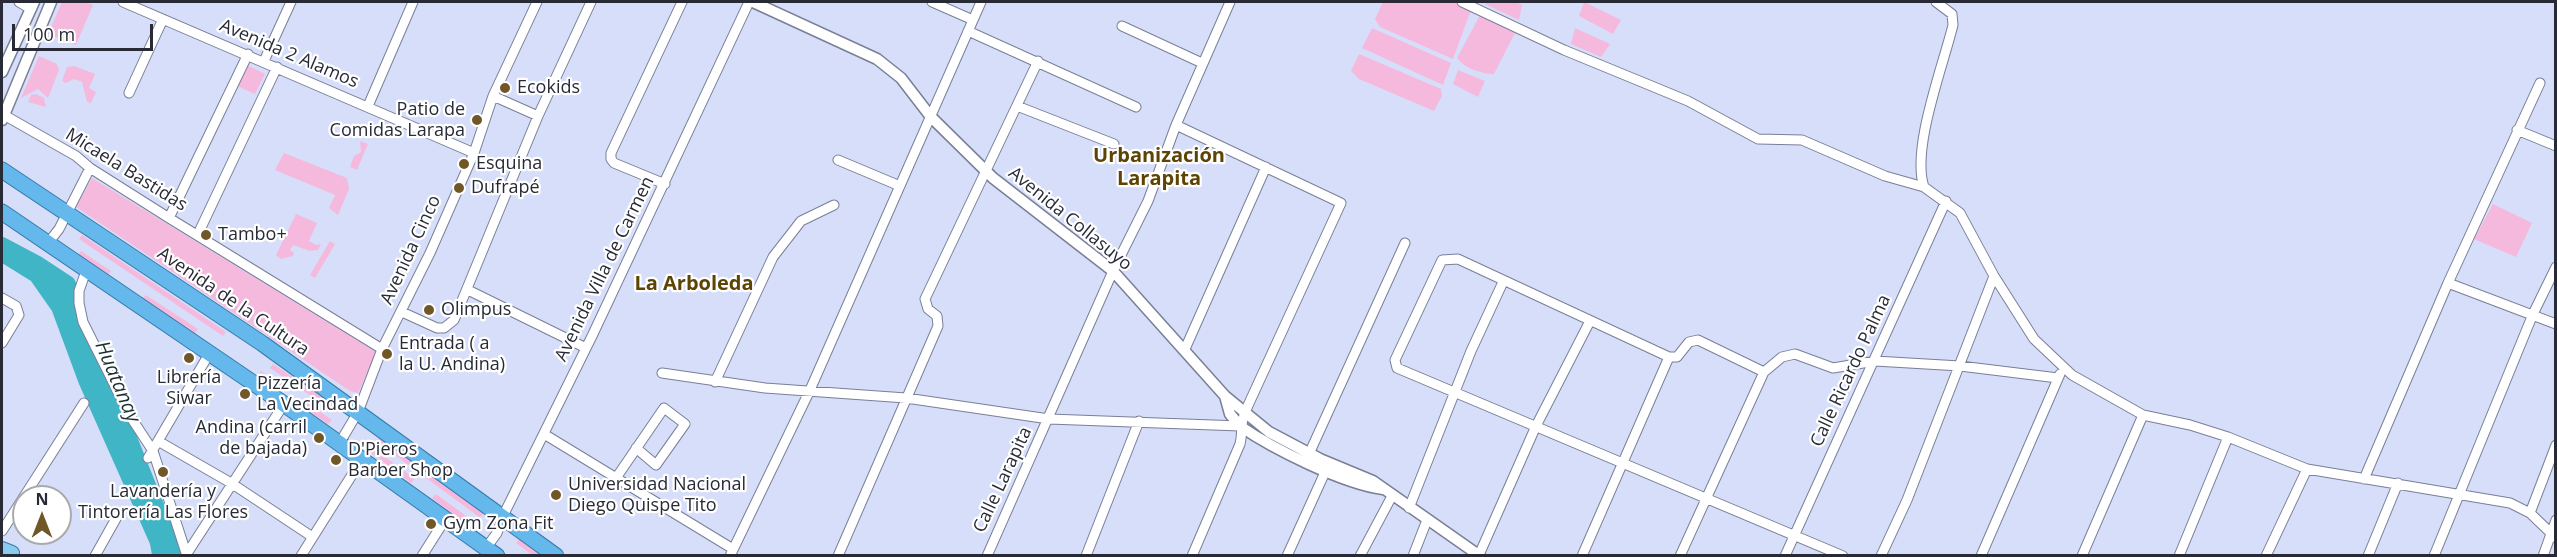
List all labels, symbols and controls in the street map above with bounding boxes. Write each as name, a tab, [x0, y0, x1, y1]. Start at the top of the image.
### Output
scale bar	[15, 12, 156, 50]
street label: Avenida 2 Alamos	[216, 15, 362, 93]
text: 100 m	[23, 22, 75, 46]
place label: Ecokids	[517, 77, 580, 99]
marker: Ecokids	[498, 81, 512, 95]
place label: Patio de Comidas Larapa	[330, 99, 465, 142]
marker: Patio de Comidas Larapa	[470, 113, 484, 127]
street label: Micaela Bastidas	[61, 124, 191, 216]
district label: Urbanización Larapita	[1093, 144, 1225, 191]
place label: Esquina	[476, 153, 542, 175]
marker: Esquina	[457, 157, 471, 171]
street label: Avenida Collasuyo	[1004, 163, 1136, 275]
street label: Avenida Villa de Carmen	[551, 173, 659, 365]
place label: Dufrapé	[471, 177, 540, 199]
marker: Dufrapé	[452, 181, 466, 195]
street label: Avenida Cinco	[376, 192, 446, 308]
place label: Tambo+	[218, 224, 287, 246]
marker: Tambo+	[199, 228, 213, 242]
street label: Avenida de la Cultura	[153, 243, 313, 361]
district label: La Arboleda	[634, 272, 754, 296]
street label: Calle Ricardo Palma	[1806, 291, 1896, 451]
place label: Olimpus	[441, 299, 511, 321]
marker: Olimpus	[422, 303, 436, 317]
place label: Entrada ( a la U. Andina)	[399, 333, 505, 376]
water label: Huatanay	[89, 338, 145, 426]
marker: Entrada ( a la U. Andina)	[380, 347, 394, 361]
marker: Librería Siwar	[182, 351, 196, 365]
place label: Librería Siwar	[157, 367, 221, 410]
place label: Pizzería La Vecindad	[257, 373, 358, 416]
marker: Pizzería La Vecindad	[238, 387, 252, 401]
place label: Andina (carril de bajada)	[196, 417, 307, 460]
street label: Calle Larapita	[969, 424, 1037, 536]
marker: Andina (carril de bajada)	[312, 431, 326, 445]
place label: D'Pieros Barber Shop	[348, 439, 453, 482]
marker: D'Pieros Barber Shop	[329, 453, 343, 467]
marker: Lavandería y Tintorería Las Flores	[156, 465, 170, 479]
place label: Universidad Nacional Diego Quispe Tito	[568, 474, 746, 516]
place label: Lavandería y Tintorería Las Flores	[78, 481, 248, 524]
north arrow	[12, 485, 72, 545]
text: N	[35, 488, 49, 510]
marker: Universidad Nacional Diego Quispe Tito	[549, 488, 563, 502]
place label: Gym Zona Fit	[443, 513, 554, 535]
marker: Gym Zona Fit	[424, 517, 438, 531]

